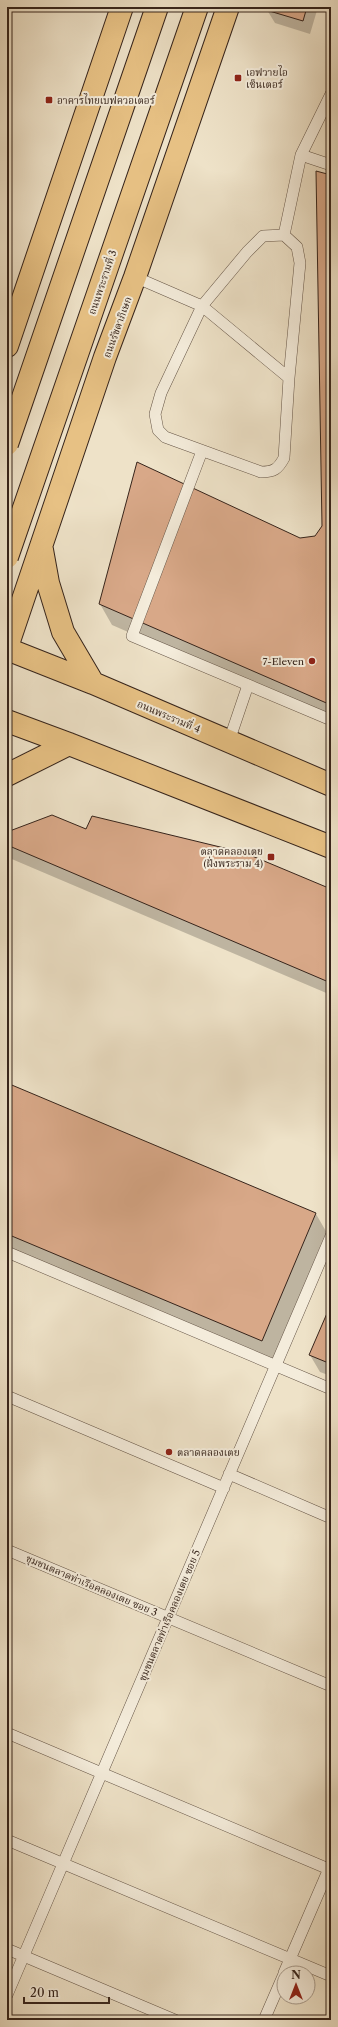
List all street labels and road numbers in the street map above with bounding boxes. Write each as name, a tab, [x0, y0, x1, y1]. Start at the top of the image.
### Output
street label: ถนนพระรามที่ 3	[84, 248, 120, 316]
street label: ถนนรัชดาภิเษก	[100, 295, 135, 360]
street label: ถนนพระรามที่ 4	[135, 696, 203, 736]
street label: ชุมชนตลาดท่าเรือคลองเตย ซอย 5	[136, 1547, 204, 1683]
street label: ชุมชนตลาดท่าเรือคลองเตย ซอย 3	[24, 1552, 160, 1620]

